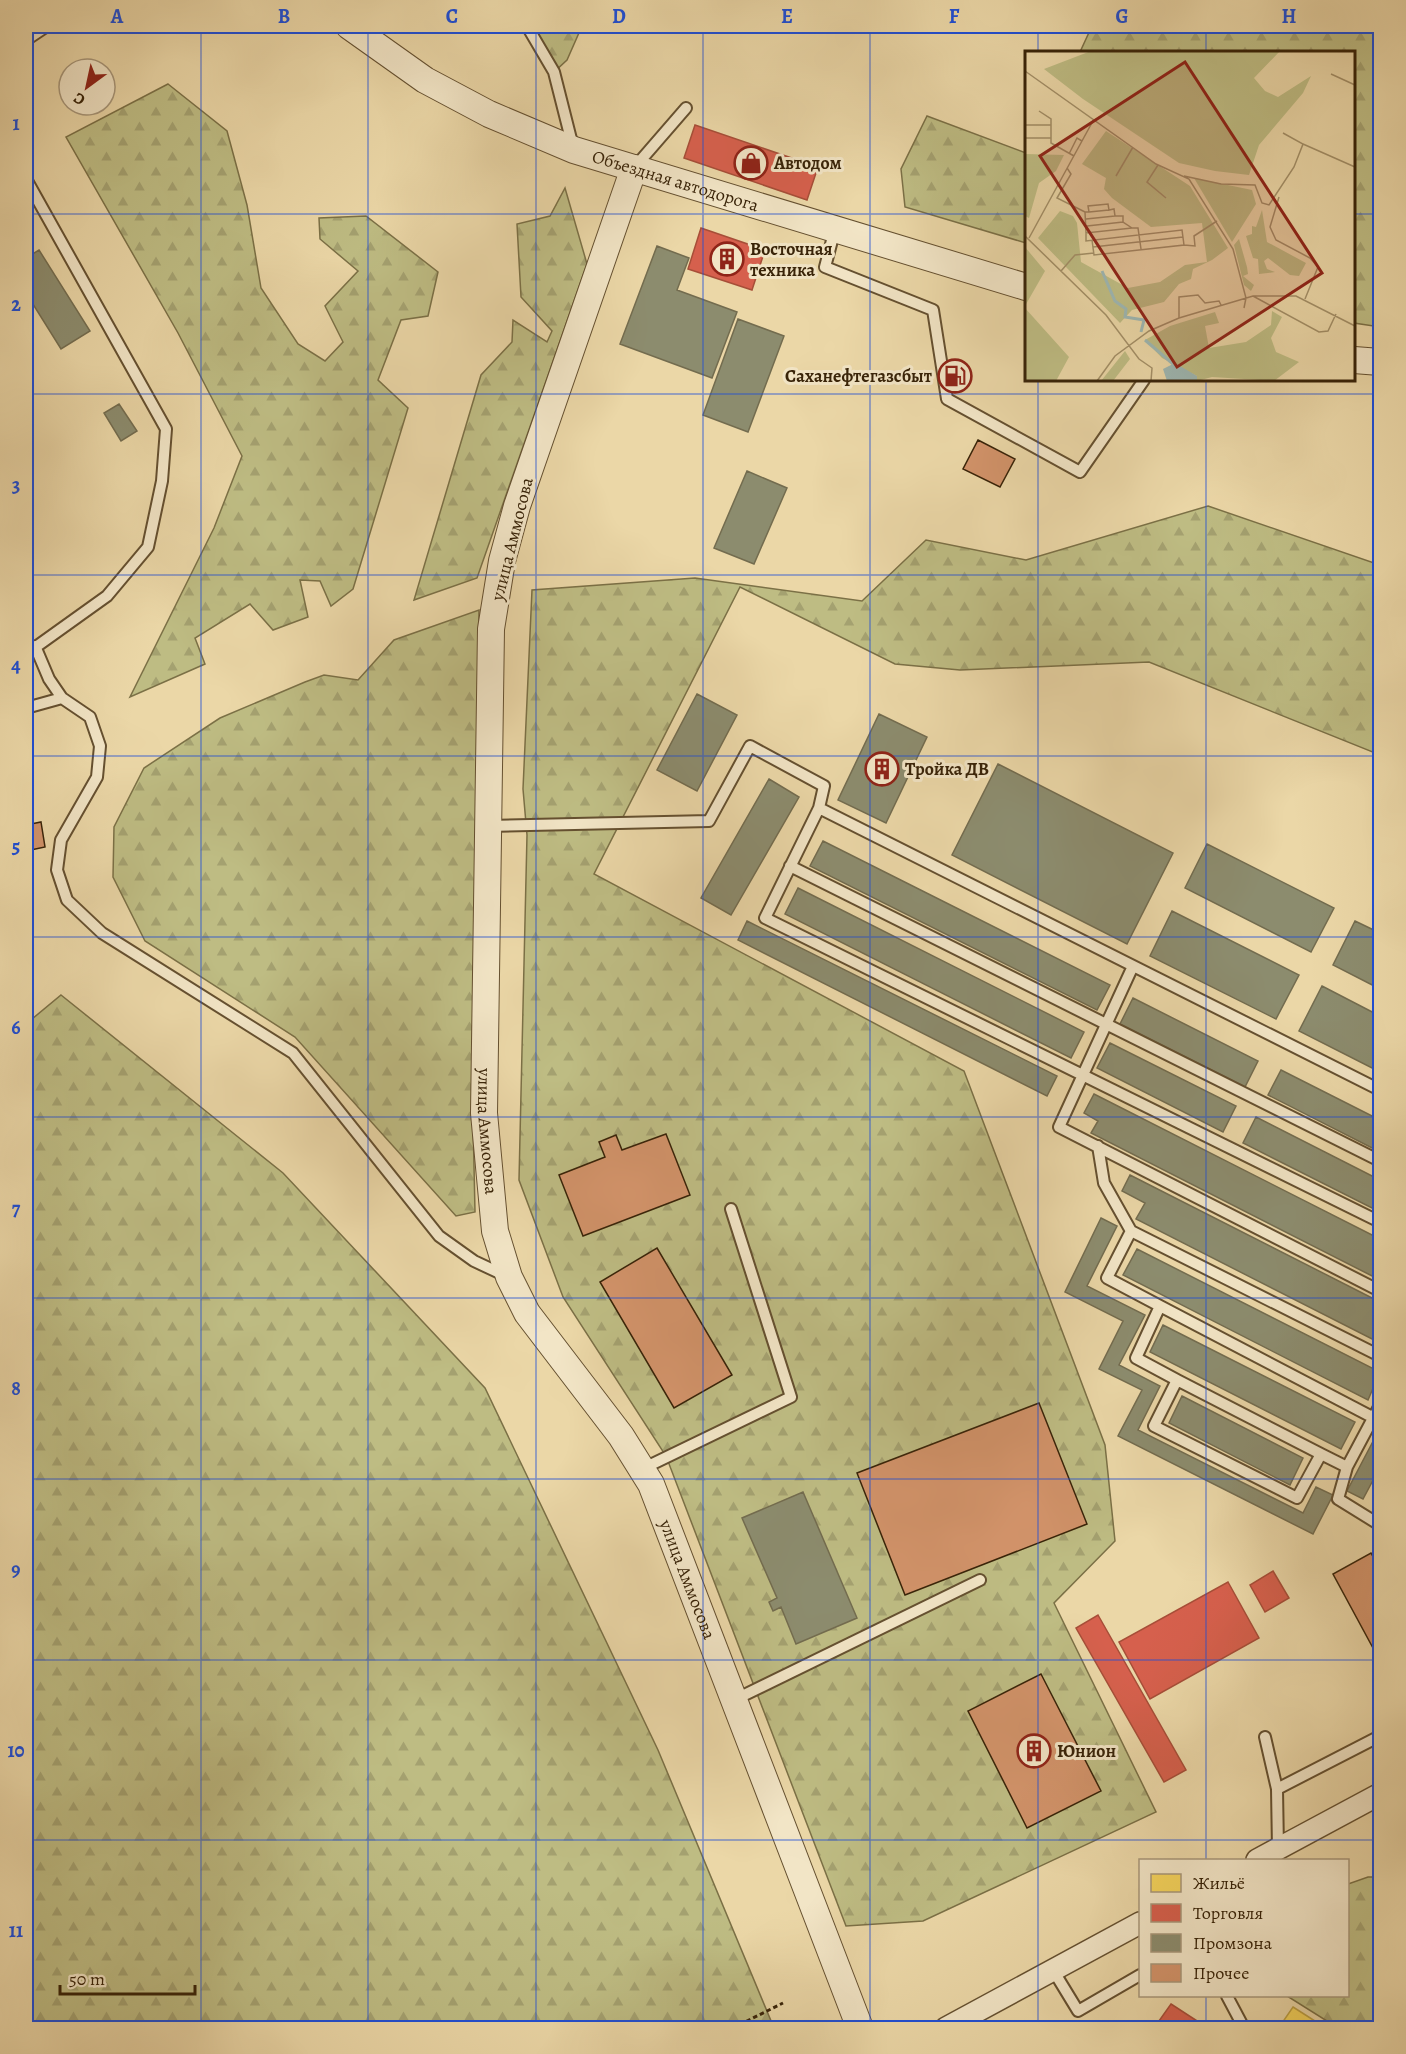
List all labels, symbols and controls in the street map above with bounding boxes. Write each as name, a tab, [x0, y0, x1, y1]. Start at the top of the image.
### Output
text: A	[110, 3, 124, 30]
text: B	[278, 3, 290, 30]
text: C	[446, 3, 458, 30]
text: D	[612, 3, 626, 30]
text: E	[781, 3, 793, 30]
text: F	[949, 3, 960, 30]
text: G	[1115, 3, 1129, 30]
text: H	[1282, 3, 1297, 30]
inset map	[1025, 51, 1355, 381]
north arrow	[57, 57, 117, 117]
text: С	[69, 87, 90, 111]
text: 1	[12, 110, 20, 137]
street label: Объездная автодорога	[589, 144, 762, 218]
shop icon: Автодом	[733, 145, 769, 181]
place label: Автодом	[773, 151, 842, 175]
place label: Восточная техника	[750, 237, 833, 282]
building icon: Восточная техника	[709, 241, 745, 277]
text: 2	[11, 291, 21, 318]
fuel station icon: Саханефтегазсбыт	[937, 358, 973, 394]
place label: Саханефтегазсбыт	[785, 364, 932, 388]
text: 3	[12, 472, 20, 499]
street label: улица Аммосова	[485, 474, 539, 604]
text: 4	[11, 652, 21, 679]
building icon: Тройка ДВ	[864, 751, 900, 787]
place label: Тройка ДВ	[905, 757, 989, 781]
text: 5	[12, 833, 20, 860]
text: 6	[11, 1014, 21, 1041]
street label: улица Аммосова	[472, 1067, 504, 1196]
text: 7	[12, 1195, 21, 1222]
text: 8	[11, 1375, 21, 1402]
street label: улица Аммосова	[653, 1515, 722, 1643]
text: 9	[11, 1556, 21, 1583]
building icon: Юнион	[1016, 1733, 1052, 1769]
text: 10	[7, 1737, 25, 1764]
place label: Юнион	[1057, 1739, 1116, 1763]
legend	[1139, 1859, 1349, 1997]
text: Жильё	[1193, 1871, 1245, 1895]
text: Торговля	[1193, 1901, 1263, 1925]
text: 11	[9, 1917, 23, 1944]
text: Промзона	[1193, 1931, 1273, 1955]
scale bar	[60, 1958, 195, 1996]
text: Прочее	[1193, 1961, 1249, 1985]
text: 50 m	[69, 1967, 105, 1991]

